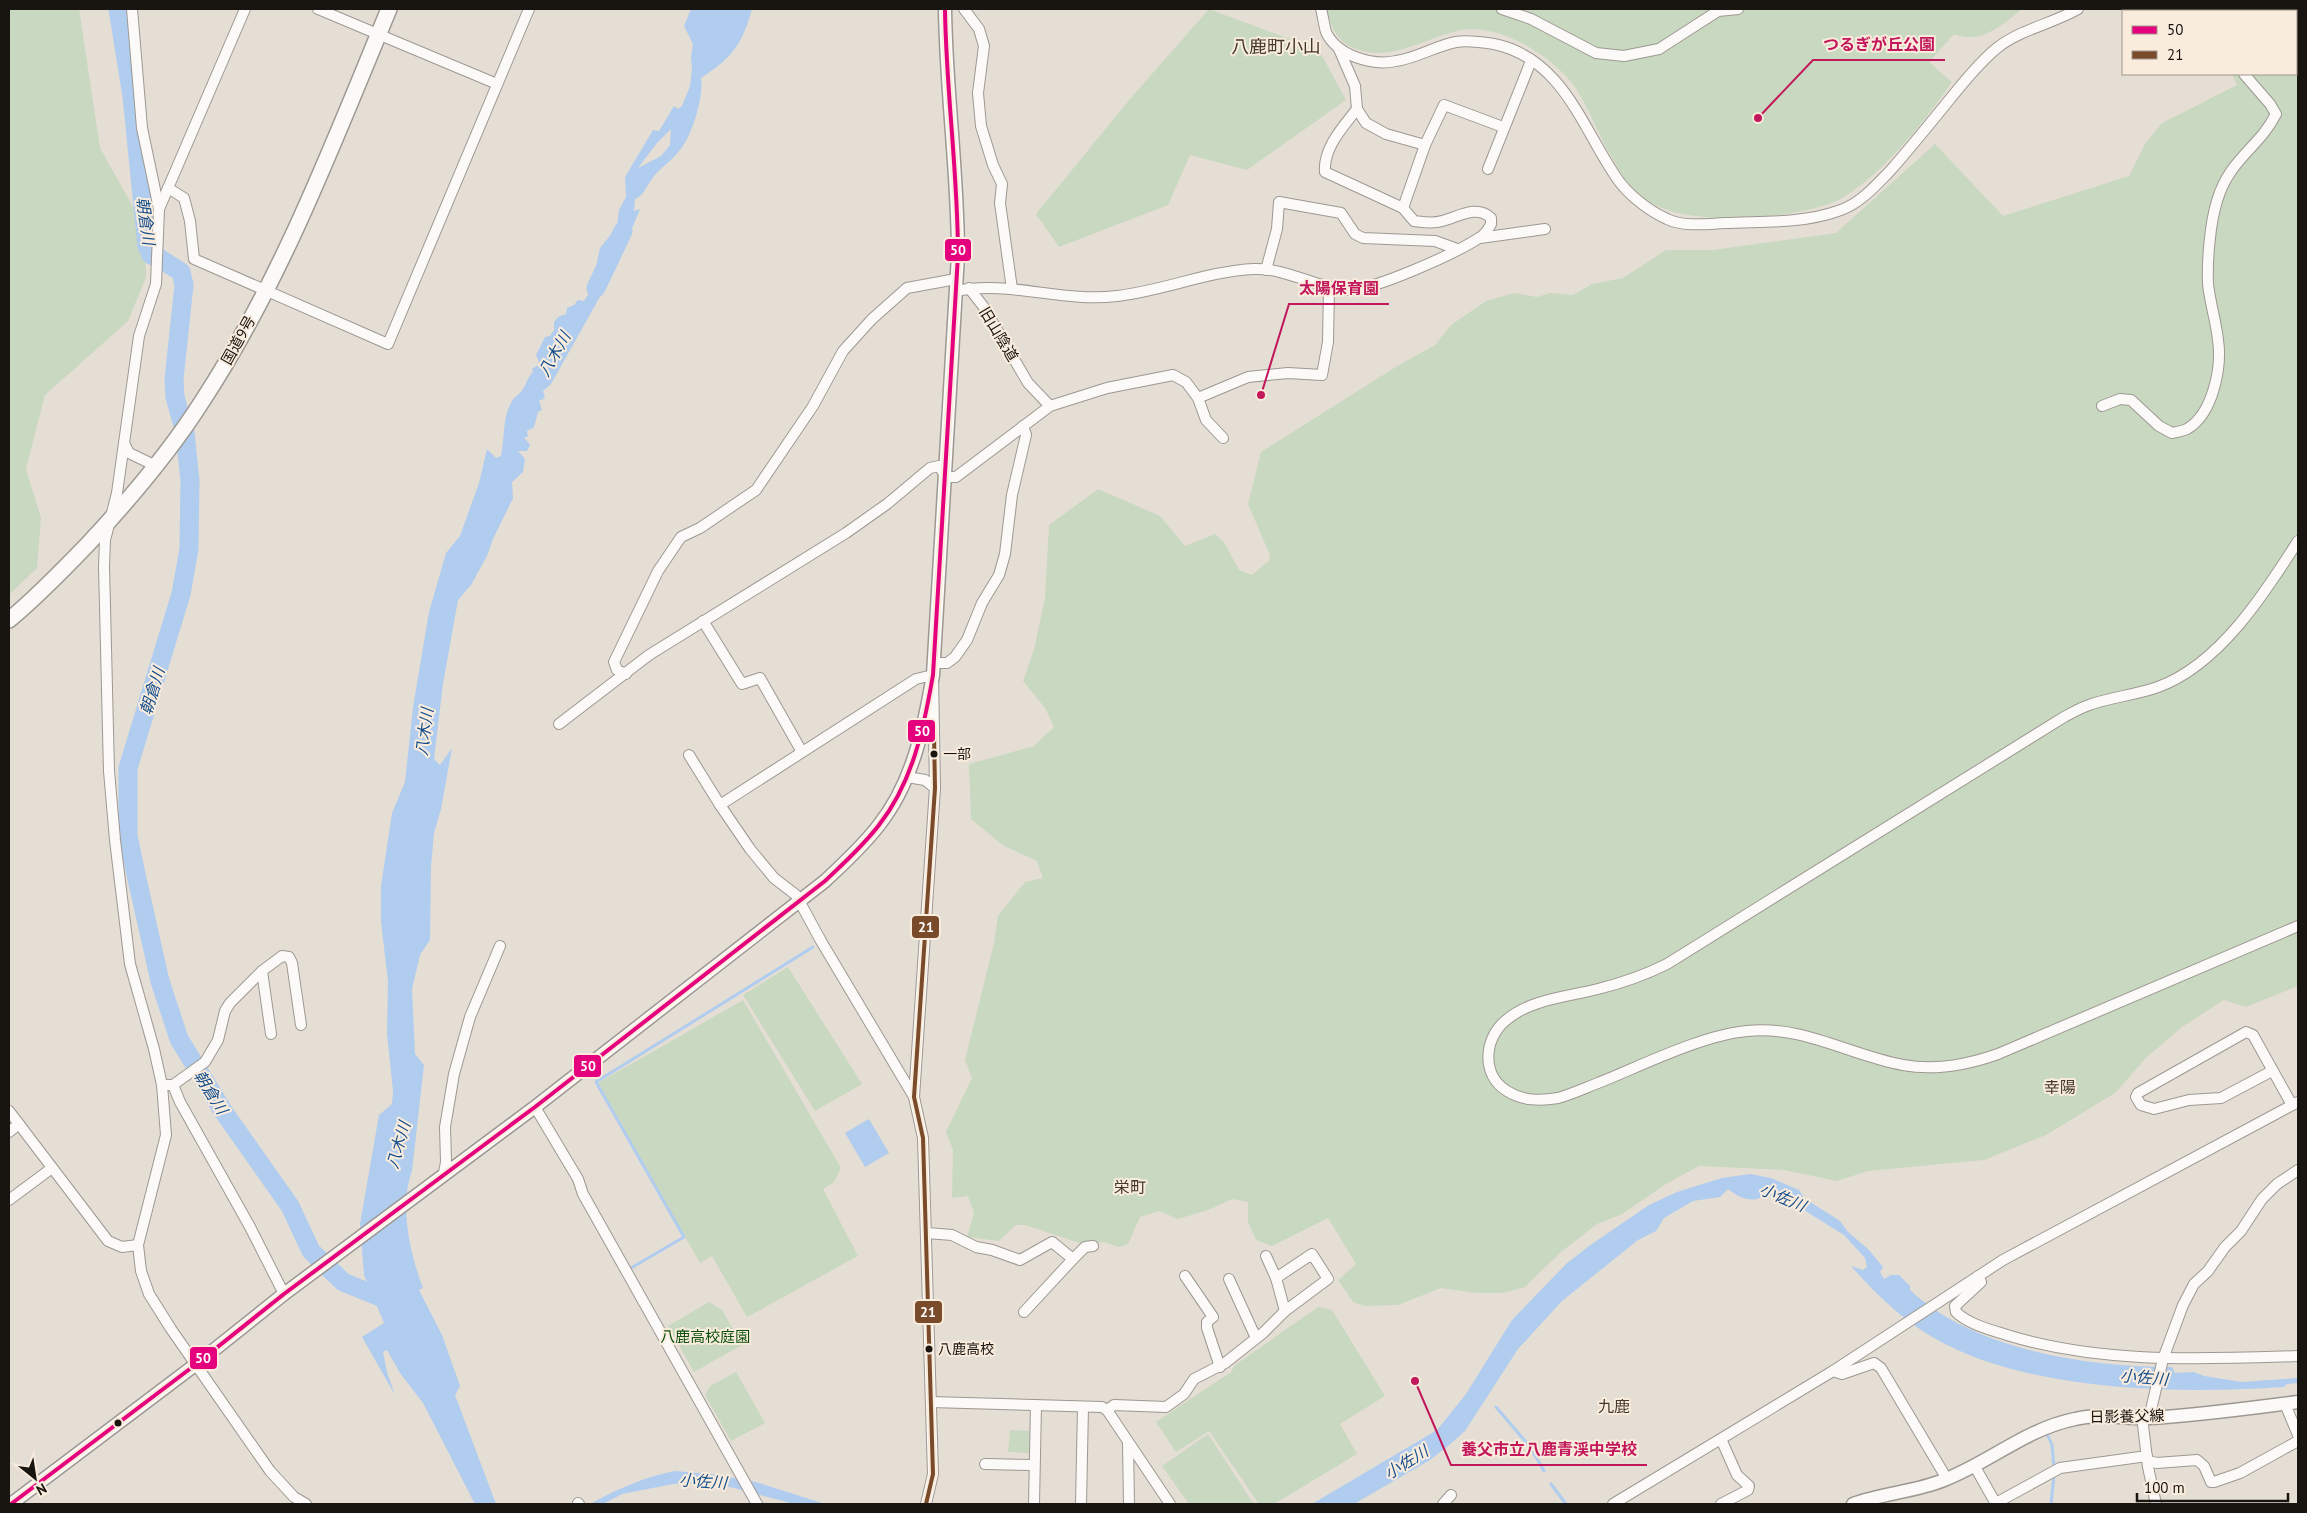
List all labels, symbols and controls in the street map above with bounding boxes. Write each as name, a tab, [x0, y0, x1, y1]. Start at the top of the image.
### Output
legend	[2122, 10, 2297, 75]
text: 50	[2167, 20, 2183, 39]
callout: つるぎが丘公園	[1813, 29, 1945, 60]
text: つるぎが丘公園	[1823, 34, 1935, 54]
district label: 八鹿町小山	[1231, 35, 1321, 58]
text: 21	[2167, 45, 2183, 64]
water label: 朝倉川	[133, 196, 160, 248]
line badge: 50	[944, 238, 972, 262]
text: 50	[950, 241, 966, 259]
callout: 太陽保育園	[1289, 273, 1389, 304]
text: 太陽保育園	[1299, 278, 1379, 298]
street label: 旧山陰道	[975, 303, 1023, 365]
street label: 国道9号	[217, 312, 259, 368]
water label: 八木川	[534, 326, 575, 380]
water label: 朝倉川	[135, 663, 169, 717]
water label: 八木川	[411, 705, 437, 757]
line badge: 50	[907, 719, 936, 743]
text: 50	[914, 722, 930, 740]
place label: 一部	[943, 745, 971, 763]
marker: 一部	[929, 749, 939, 759]
line badge: 21	[911, 915, 940, 939]
text: 21	[918, 918, 934, 936]
line badge: 50	[573, 1054, 602, 1078]
text: 50	[580, 1057, 596, 1075]
water label: 朝倉川	[190, 1066, 233, 1119]
district label: 幸陽	[2044, 1077, 2076, 1097]
water label: 八木川	[382, 1117, 415, 1171]
district label: 栄町	[1114, 1177, 1146, 1197]
water label: 小佐川	[1757, 1178, 1811, 1216]
line badge: 21	[914, 1300, 943, 1324]
text: 21	[920, 1303, 936, 1321]
park label: 八鹿高校庭園	[660, 1327, 750, 1346]
place label: 八鹿高校	[938, 1340, 994, 1358]
marker: 八鹿高校	[924, 1344, 934, 1354]
line badge: 50	[189, 1346, 218, 1370]
text: 50	[195, 1349, 211, 1367]
water label: 小佐川	[2119, 1365, 2171, 1389]
district label: 九鹿	[1598, 1396, 1630, 1416]
street label: 日影養父線	[2089, 1406, 2165, 1426]
unlabelled marker	[113, 1418, 123, 1428]
callout: 養父市立八鹿青渓中学校	[1451, 1434, 1647, 1465]
text: 養父市立八鹿青渓中学校	[1461, 1439, 1637, 1459]
water label: 小佐川	[1380, 1440, 1433, 1483]
north arrow	[10, 1453, 60, 1503]
water label: 小佐川	[678, 1469, 730, 1493]
scale bar	[2137, 1470, 2288, 1502]
text: 100 m	[2144, 1478, 2185, 1497]
text: N	[33, 1479, 50, 1499]

